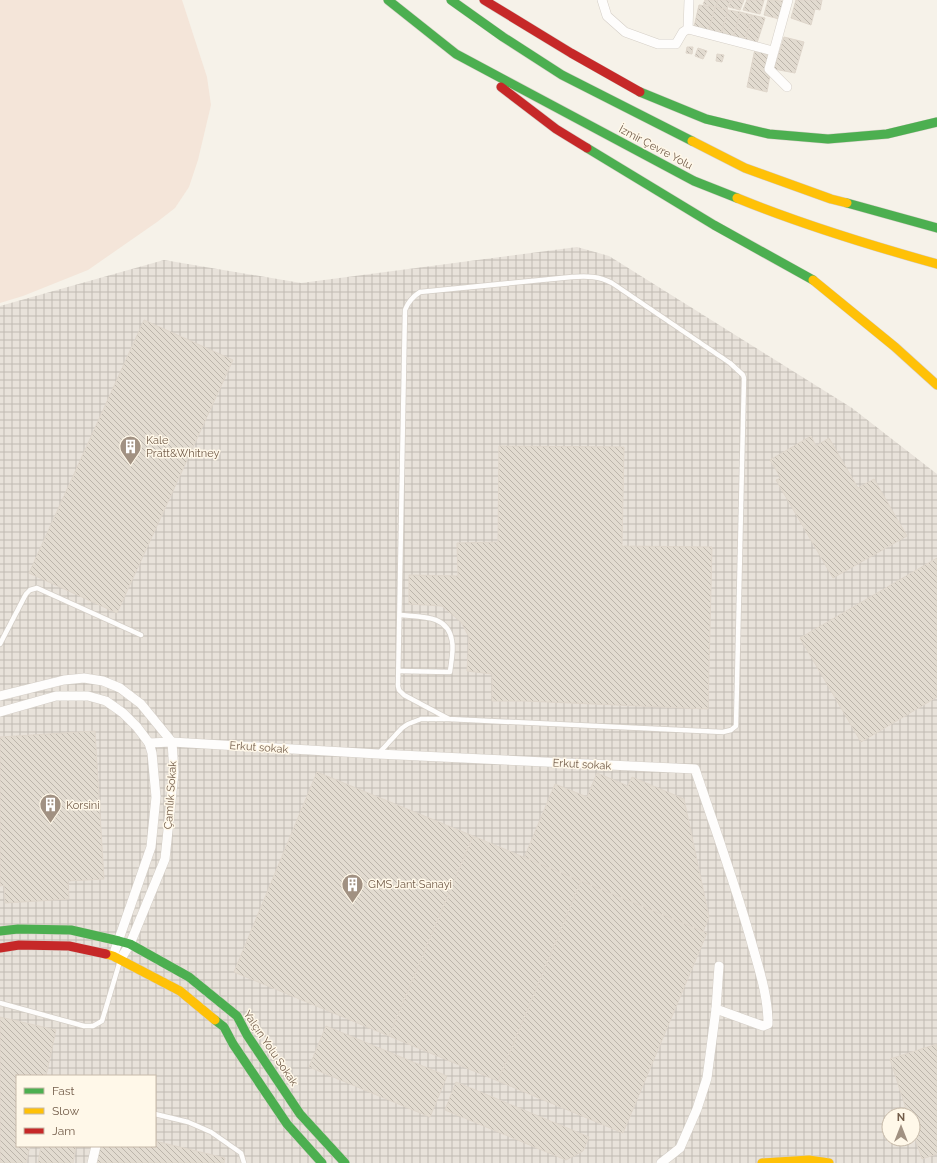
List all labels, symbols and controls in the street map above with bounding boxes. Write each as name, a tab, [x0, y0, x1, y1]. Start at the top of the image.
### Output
street label: İzmir Çevre Yolu	[617, 123, 695, 172]
building icon: Kale Pratt&Whitney	[118, 433, 144, 466]
place label: Kale Pratt&Whitney	[146, 434, 219, 460]
street label: Erkut sokak	[229, 739, 289, 756]
street label: Erkut sokak	[552, 756, 612, 773]
street label: Çamlık Sokak	[162, 760, 179, 830]
building icon: Korsini	[37, 792, 63, 825]
place label: Korsini	[66, 799, 100, 812]
building icon: GMS Jant Sanayi	[340, 871, 366, 904]
place label: GMS Jant Sanayi	[368, 878, 452, 891]
street label: Yalçın Yolu Sokak	[241, 1008, 301, 1089]
legend	[16, 1075, 156, 1147]
text: Fast	[52, 1084, 75, 1098]
text: Slow	[52, 1104, 79, 1118]
north arrow	[881, 1107, 921, 1147]
text: N	[897, 1111, 905, 1124]
text: Jam	[52, 1124, 75, 1138]

